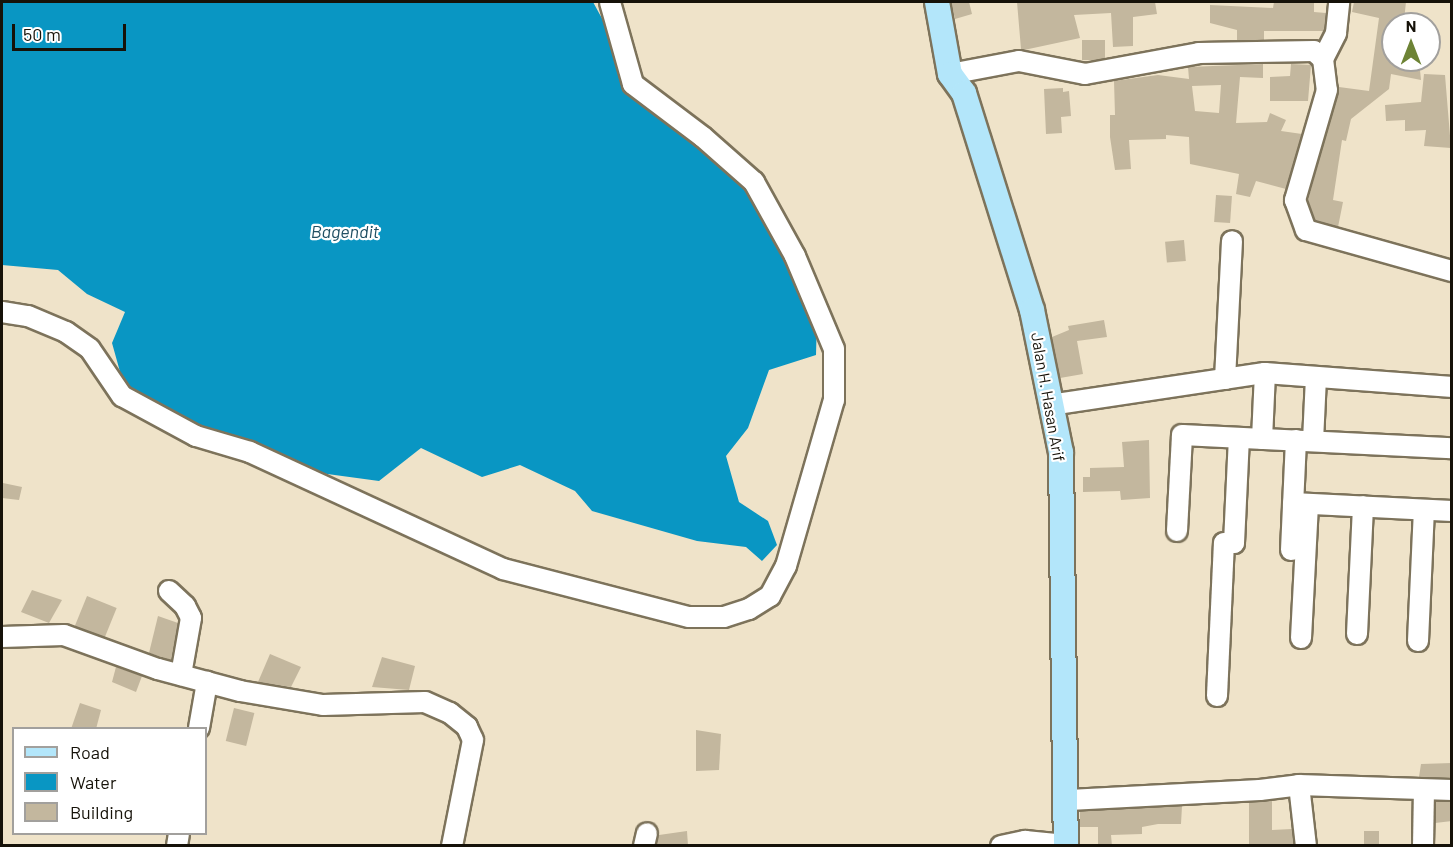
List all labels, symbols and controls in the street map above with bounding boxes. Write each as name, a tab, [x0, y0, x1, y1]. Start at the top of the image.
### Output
scale bar	[15, 12, 129, 50]
north arrow	[1381, 12, 1441, 72]
text: N	[1406, 16, 1416, 35]
text: 50 m	[23, 23, 61, 45]
water label: Bagendit	[311, 220, 379, 242]
street label: Jalan H. Hasan Arif	[1027, 331, 1069, 463]
legend	[12, 727, 207, 835]
text: Road	[70, 741, 110, 763]
text: Water	[70, 771, 117, 793]
text: Building	[70, 801, 133, 823]

